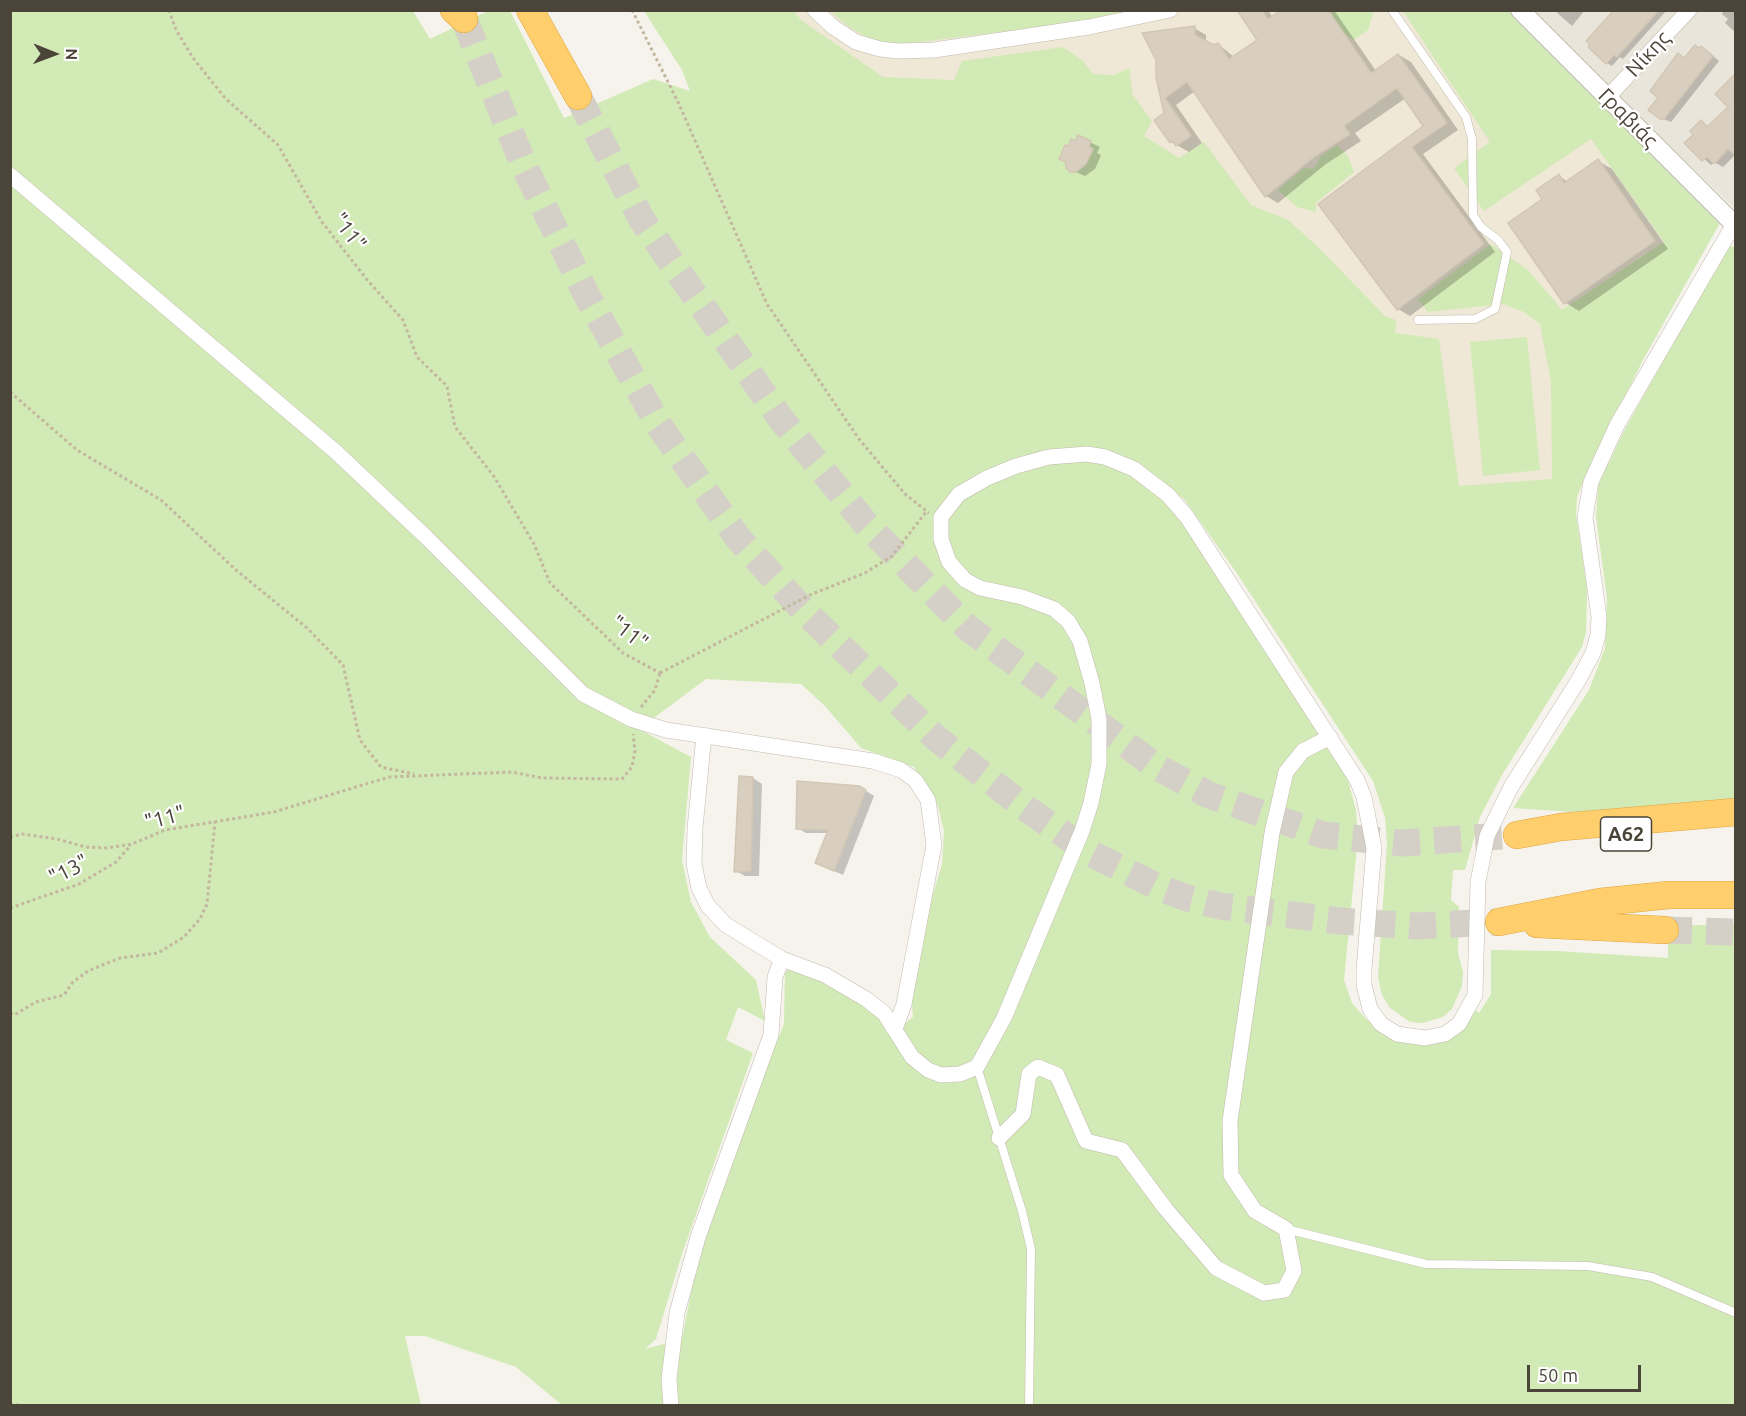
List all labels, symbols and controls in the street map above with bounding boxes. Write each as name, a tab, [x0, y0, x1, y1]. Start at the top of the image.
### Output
north arrow	[24, 24, 84, 84]
street label: Νίκης	[1621, 26, 1675, 82]
text: N	[63, 48, 81, 60]
street label: Γραβιάς	[1593, 83, 1663, 153]
street label: "11"	[327, 208, 371, 256]
street label: "11"	[605, 611, 653, 655]
street label: "11"	[142, 801, 188, 835]
road number: Α62	[1600, 817, 1652, 851]
street label: "13"	[45, 850, 93, 890]
scale bar	[1530, 1353, 1644, 1391]
text: 50 m	[1538, 1365, 1578, 1385]

